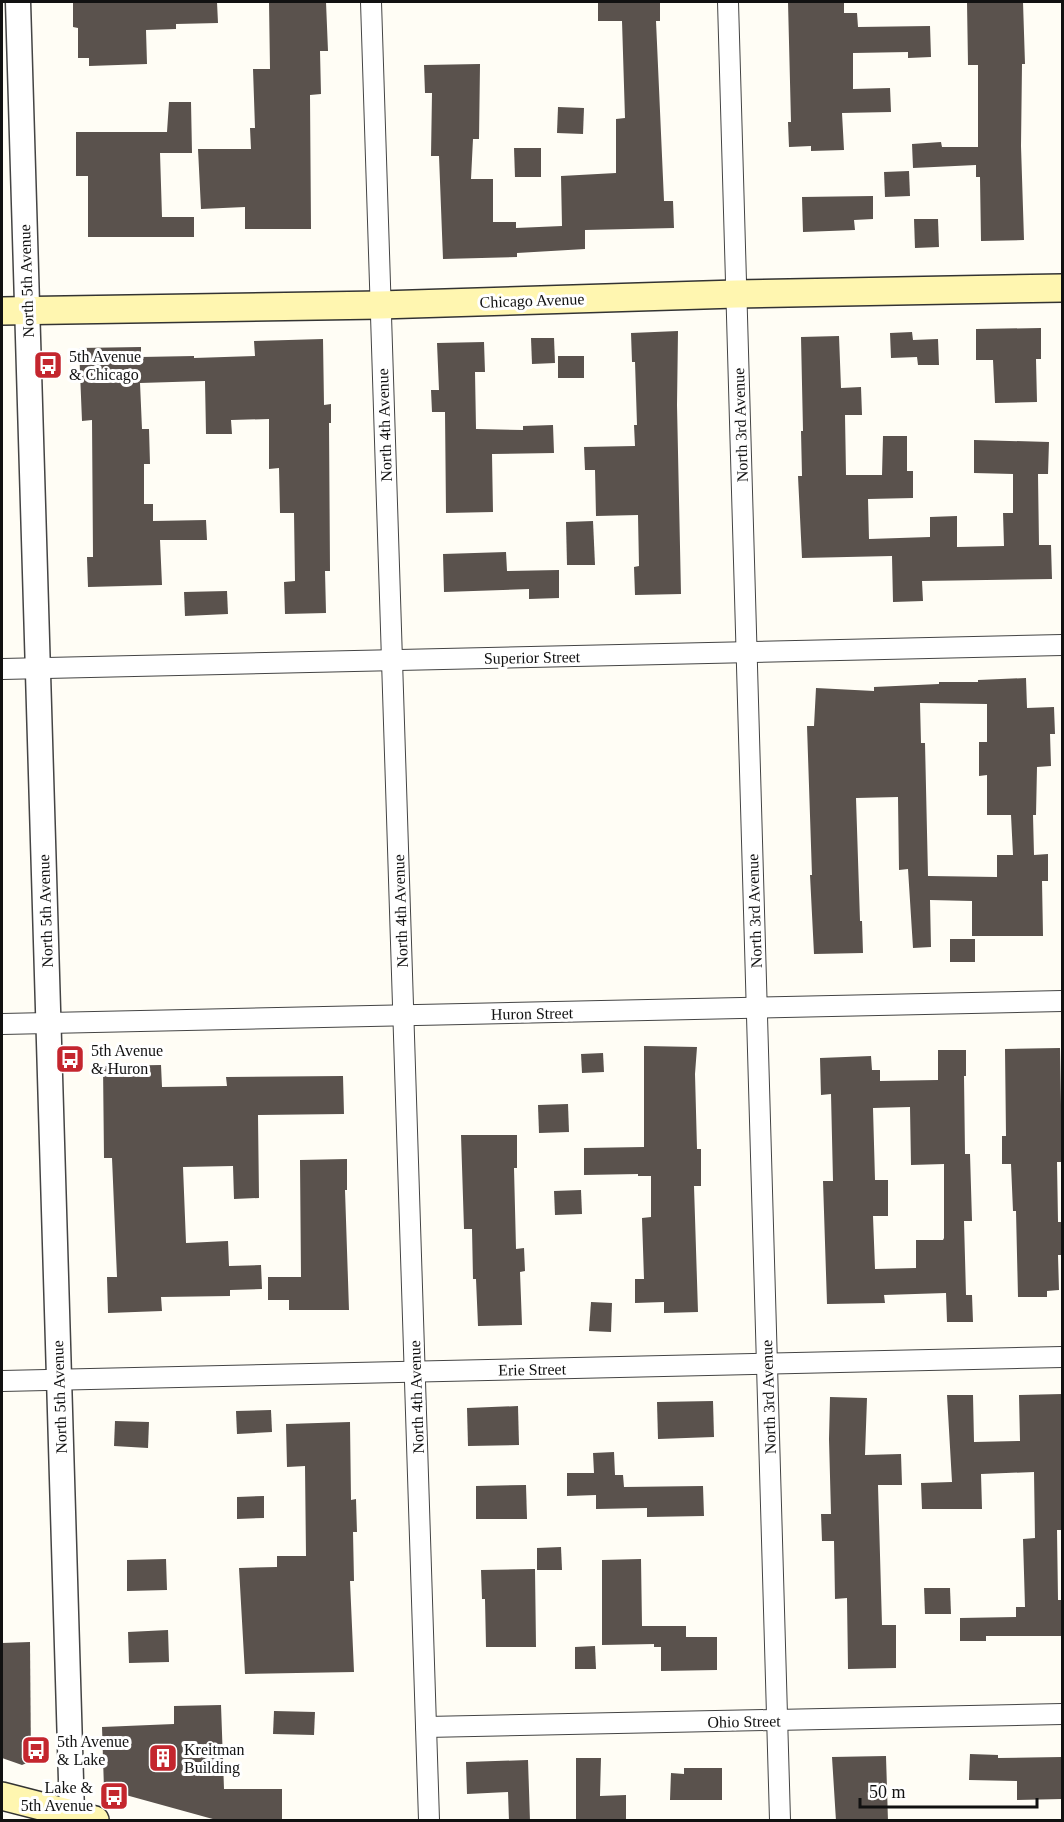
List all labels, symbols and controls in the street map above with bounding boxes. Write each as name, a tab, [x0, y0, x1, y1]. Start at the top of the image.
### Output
street label: North 5th Avenue	[16, 224, 37, 338]
street label: Chicago Avenue	[479, 290, 585, 312]
place label: 5th Avenue & Chicago	[69, 348, 141, 384]
bus stop icon: 5th Avenue & Chicago	[32, 349, 64, 381]
street label: North 4th Avenue	[374, 368, 395, 482]
street label: North 3rd Avenue	[730, 368, 751, 482]
street label: Superior Street	[484, 648, 581, 668]
street label: North 5th Avenue	[35, 854, 56, 968]
street label: North 4th Avenue	[390, 854, 411, 968]
street label: North 3rd Avenue	[744, 854, 765, 968]
street label: Huron Street	[491, 1004, 574, 1023]
place label: 5th Avenue & Huron	[91, 1042, 163, 1077]
bus stop icon: 5th Avenue & Huron	[54, 1043, 86, 1075]
street label: North 5th Avenue	[49, 1340, 70, 1454]
street label: North 4th Avenue	[406, 1340, 427, 1454]
street label: North 3rd Avenue	[758, 1340, 779, 1454]
street label: Erie Street	[498, 1360, 567, 1379]
street label: Ohio Street	[707, 1712, 781, 1731]
place label: 5th Avenue & Lake	[57, 1733, 129, 1768]
bus stop icon: 5th Avenue & Lake	[20, 1734, 52, 1766]
place label: Kreitman Building	[184, 1741, 244, 1777]
building icon: Kreitman Building	[147, 1742, 179, 1774]
scale bar	[860, 1771, 1037, 1809]
place label: Lake & 5th Avenue	[21, 1779, 94, 1814]
bus stop icon: Lake & 5th Avenue	[98, 1780, 130, 1812]
text: 50 m	[869, 1782, 906, 1802]

